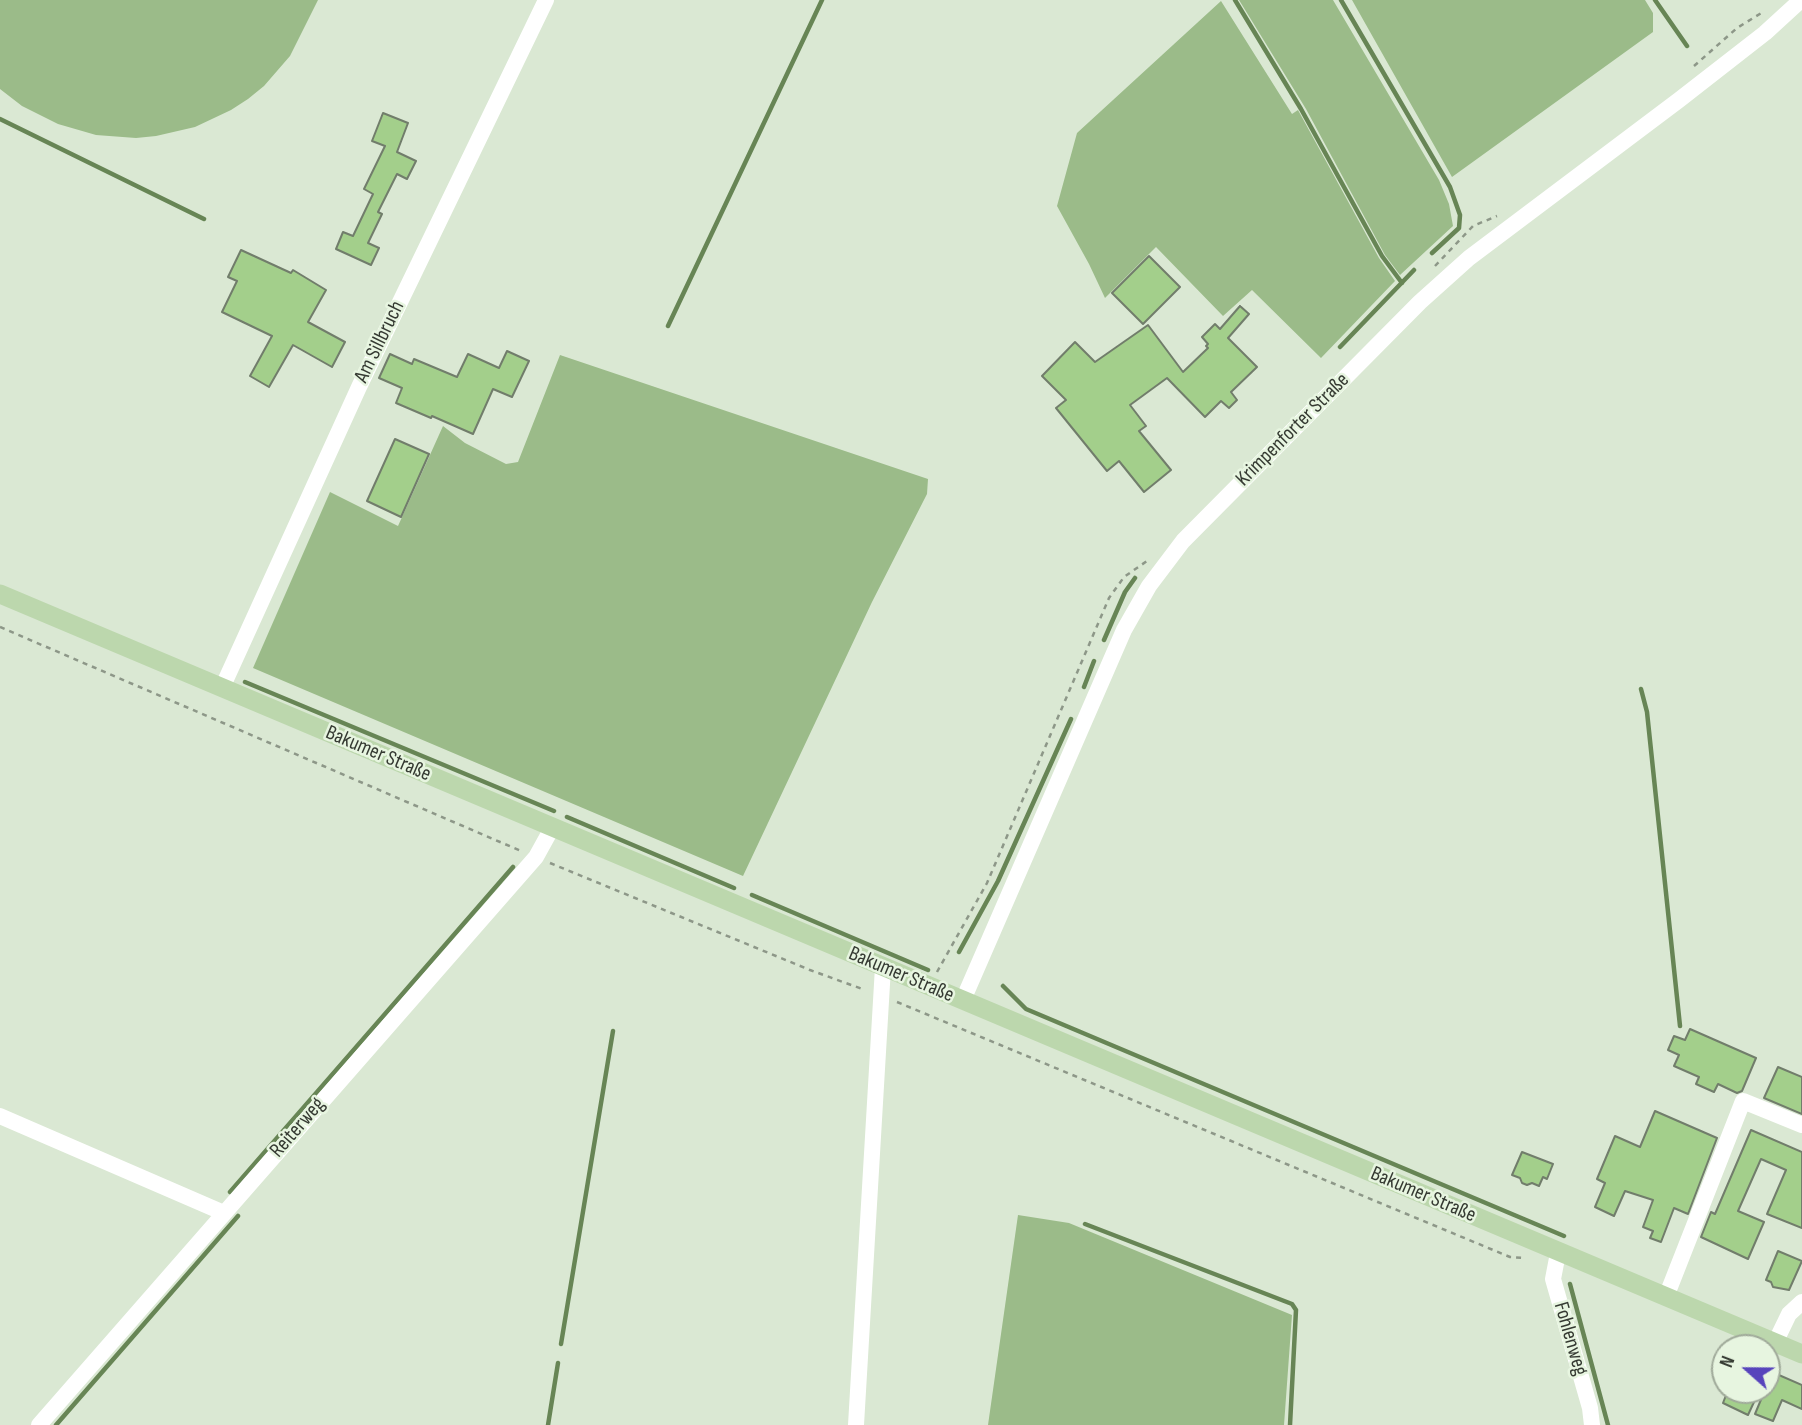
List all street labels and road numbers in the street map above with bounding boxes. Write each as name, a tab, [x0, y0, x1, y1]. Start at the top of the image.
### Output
street label: Am Sillbruch	[349, 297, 411, 387]
street label: Krimpenforter Straße	[1231, 368, 1355, 492]
street label: Bakumer Straße	[322, 721, 434, 787]
street label: Bakumer Straße	[845, 942, 957, 1008]
street label: Reiterweg	[265, 1093, 331, 1163]
street label: Bakumer Straße	[1367, 1162, 1479, 1228]
street label: Fohlenweg	[1548, 1299, 1592, 1379]

